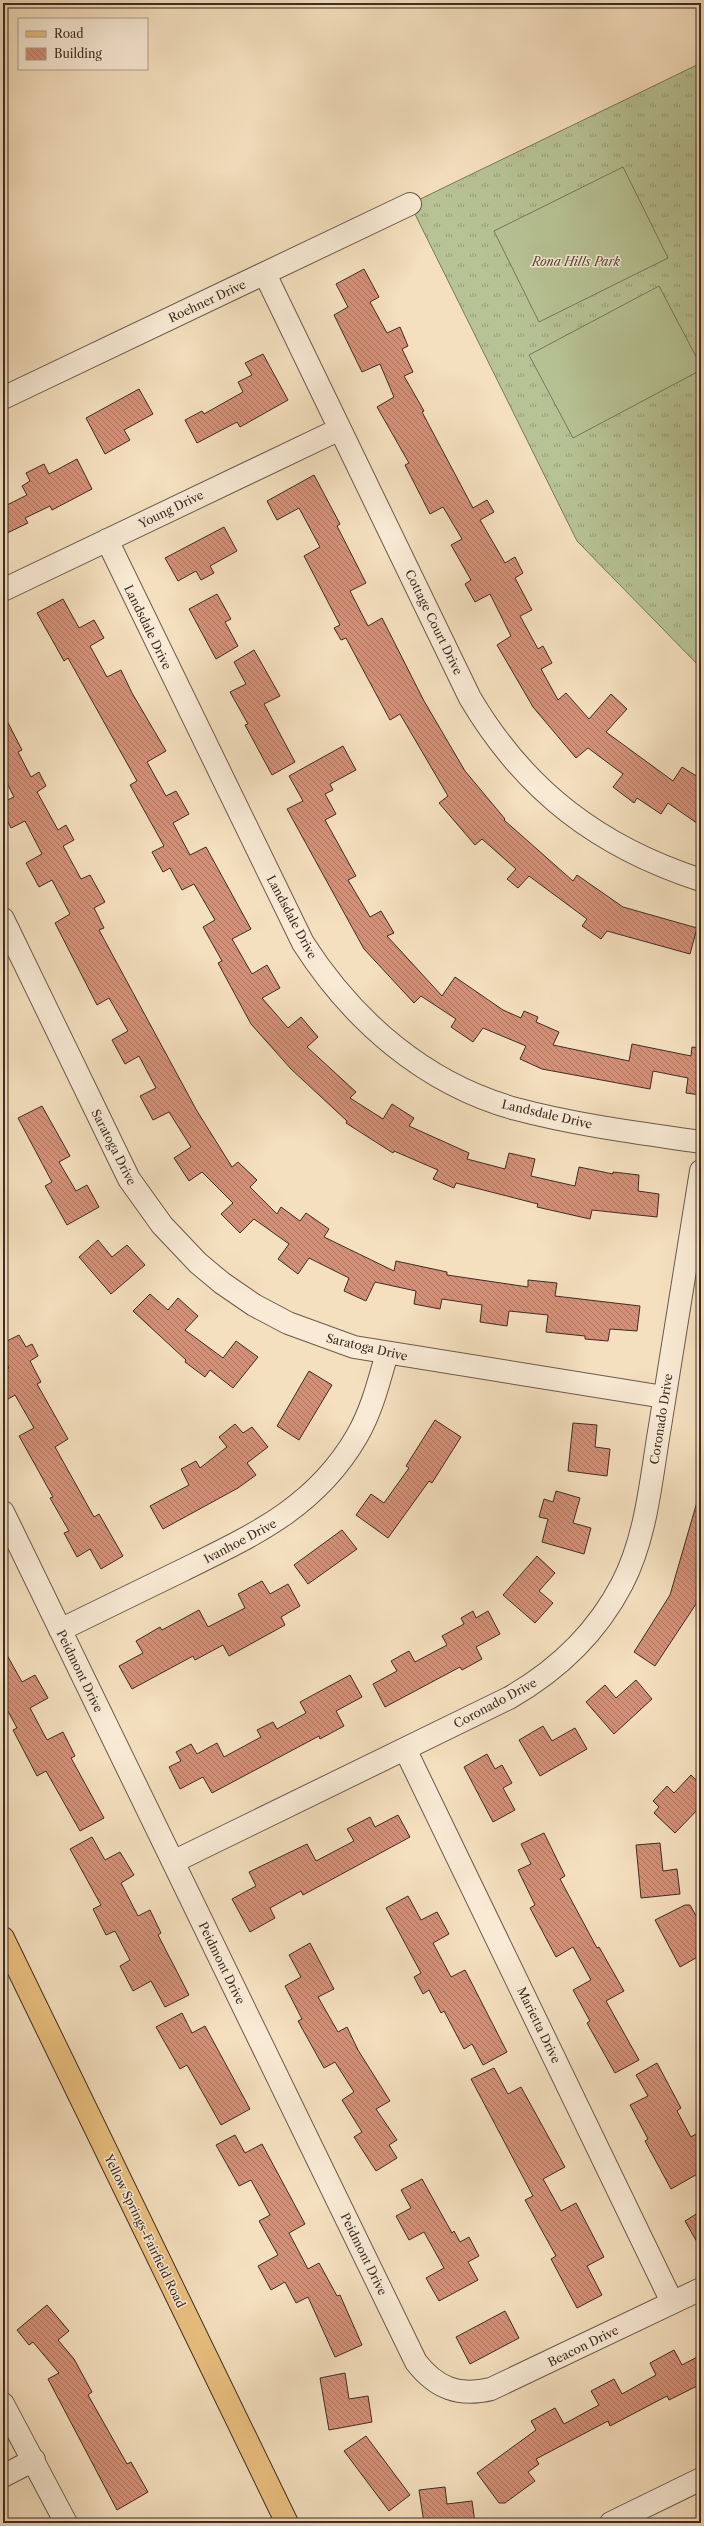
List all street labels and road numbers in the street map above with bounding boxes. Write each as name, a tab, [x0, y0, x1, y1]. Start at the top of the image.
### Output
street label: Roehner Drive	[166, 276, 248, 325]
street label: Young Drive	[135, 487, 206, 532]
street label: Cottage Court Drive	[402, 567, 466, 677]
street label: Landsdale Drive	[121, 582, 175, 672]
street label: Landsdale Drive	[264, 873, 320, 962]
street label: Landsdale Drive	[500, 1096, 594, 1132]
street label: Saratoga Drive	[88, 1107, 140, 1188]
street label: Saratoga Drive	[325, 1330, 410, 1364]
street label: Coronado Drive	[646, 1372, 676, 1465]
street label: Ivanhoe Drive	[201, 1515, 279, 1566]
street label: Peidmont Drive	[54, 1627, 107, 1715]
street label: Coronado Drive	[451, 1675, 539, 1731]
street label: Peidmont Drive	[196, 1919, 249, 2007]
street label: Marietta Drive	[514, 1984, 564, 2066]
street label: Yellow Springs-Fairfield Road	[101, 2151, 189, 2311]
street label: Peidmont Drive	[338, 2210, 391, 2298]
street label: Beacon Drive	[545, 2322, 621, 2370]

